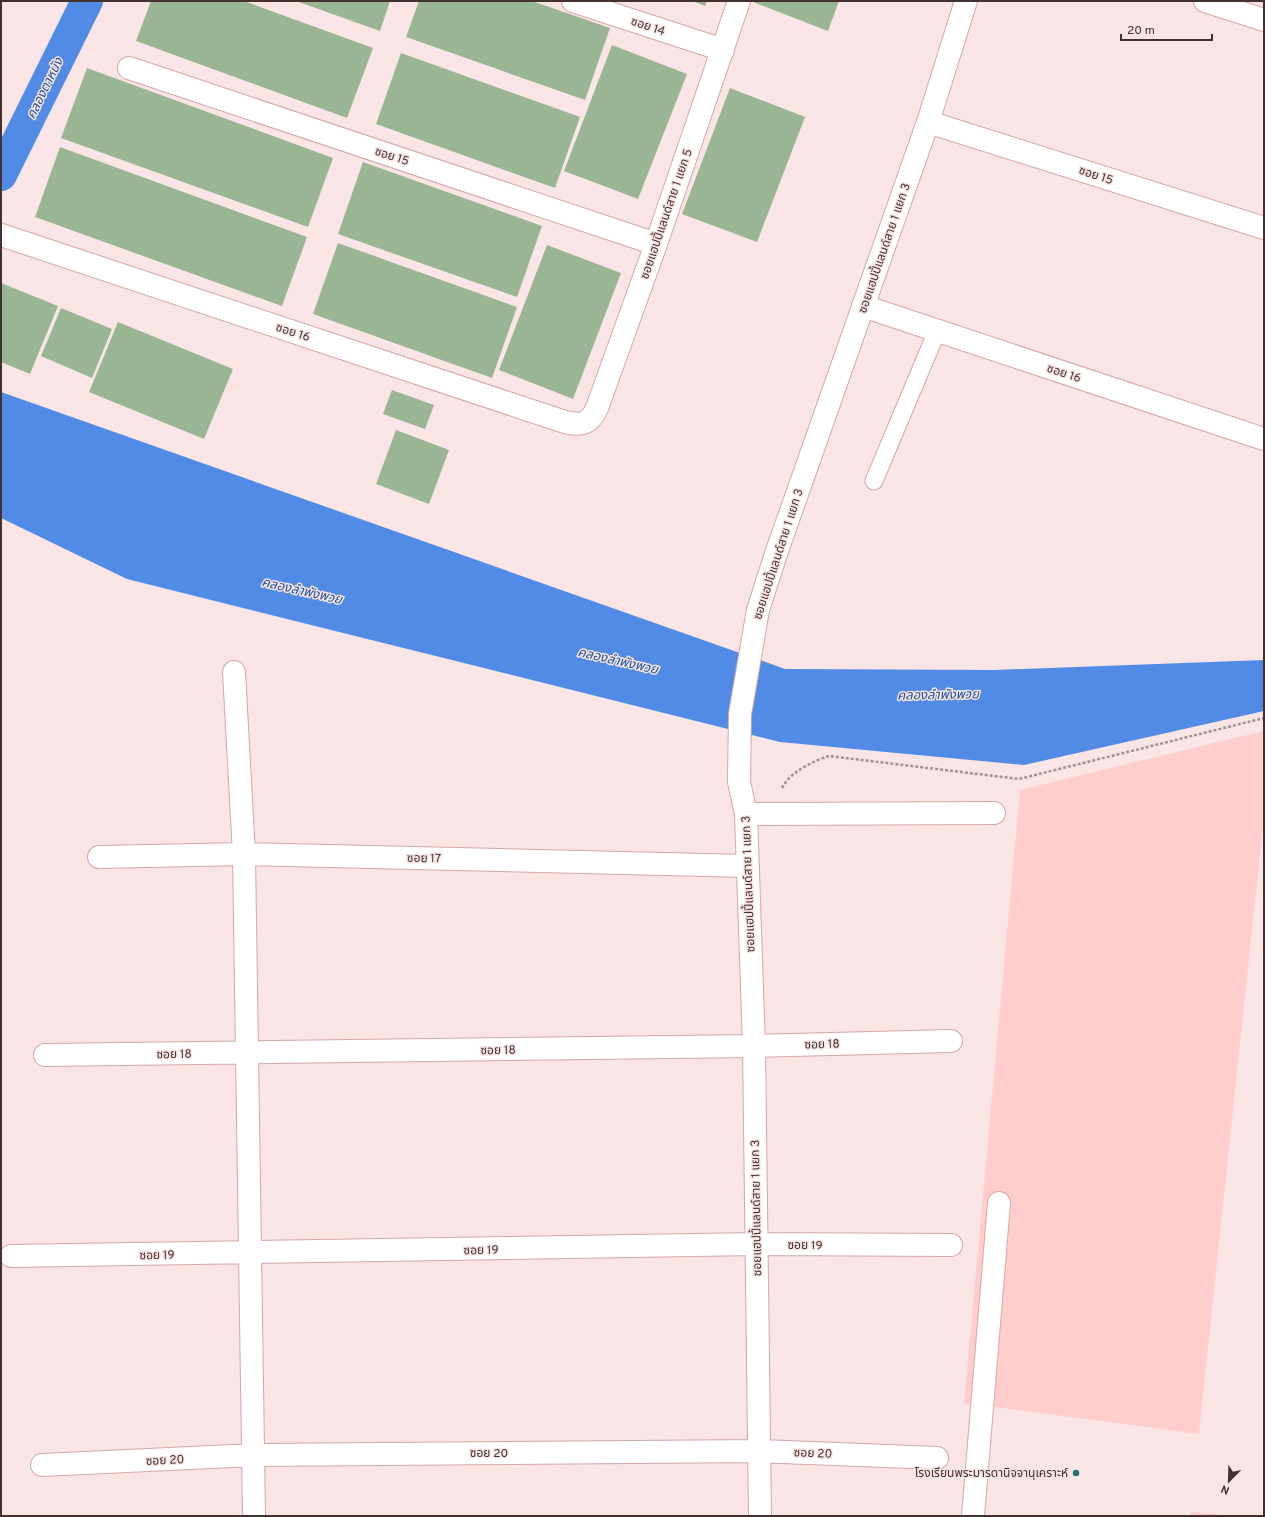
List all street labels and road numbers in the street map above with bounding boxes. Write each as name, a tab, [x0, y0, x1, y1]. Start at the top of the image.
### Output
street label: ซอย 14	[628, 14, 667, 40]
street label: ซอย 15	[372, 144, 411, 170]
street label: ซอยแฮปปี้แลนด์สาย 1 แยก 5	[635, 146, 697, 282]
street label: ซอย 15	[1076, 163, 1115, 189]
street label: ซอยแฮปปี้แลนด์สาย 1 แยก 3	[853, 180, 915, 316]
street label: ซอย 16	[274, 320, 312, 346]
street label: ซอย 16	[1045, 361, 1083, 387]
street label: ซอยแฮปปี้แลนด์สาย 1 แยก 3	[748, 486, 808, 622]
street label: ซอยแฮปปี้แลนด์สาย 1 แยก 3	[737, 815, 759, 953]
street label: ซอย 17	[407, 851, 441, 867]
street label: ซอย 18	[804, 1036, 840, 1054]
street label: ซอย 18	[480, 1043, 516, 1059]
street label: ซอย 18	[156, 1047, 192, 1063]
street label: ซอยแฮปปี้แลนด์สาย 1 แยก 3	[746, 1139, 766, 1277]
street label: ซอย 19	[787, 1238, 823, 1254]
street label: ซอย 19	[463, 1243, 499, 1259]
street label: ซอย 19	[139, 1248, 175, 1264]
street label: ซอย 20	[793, 1445, 833, 1463]
street label: ซอย 20	[470, 1446, 508, 1462]
street label: ซอย 20	[145, 1452, 185, 1470]

